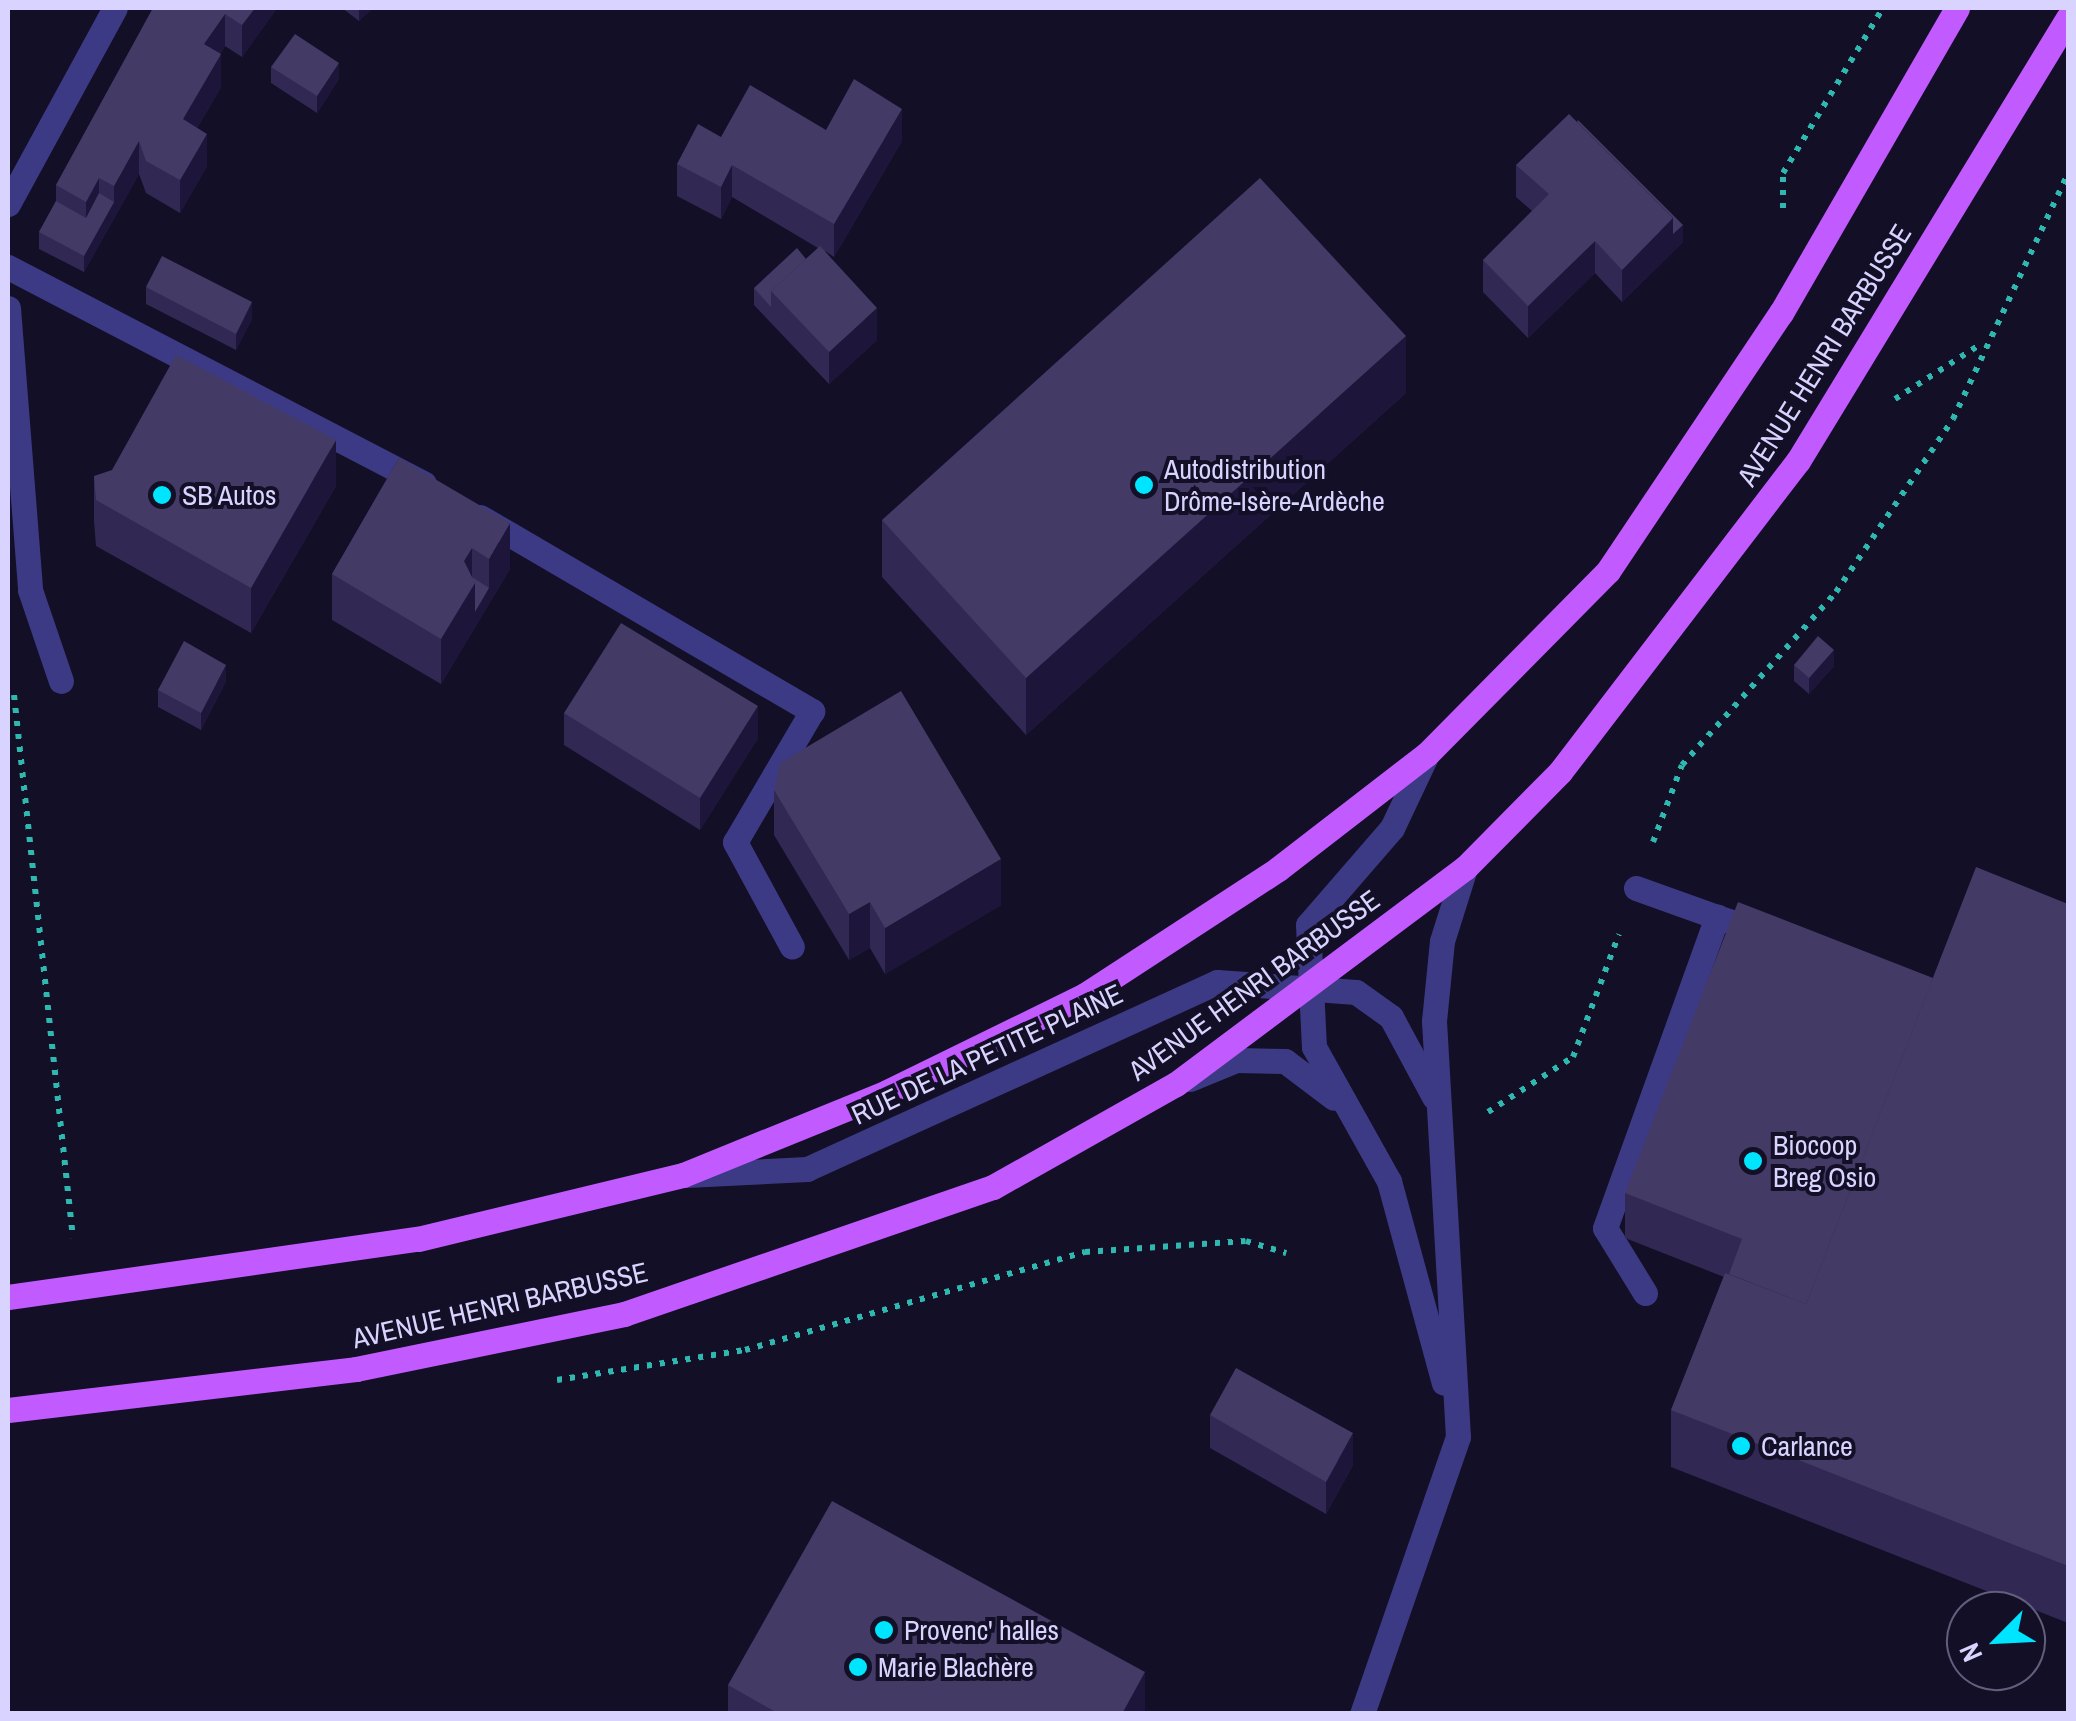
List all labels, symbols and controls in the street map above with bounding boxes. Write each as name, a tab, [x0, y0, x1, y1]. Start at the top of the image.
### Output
street label: AVENUE HENRI BARBUSSE	[1730, 218, 1918, 492]
place label: Autodistribution Drôme-Isère-Ardèche	[1164, 452, 1385, 518]
marker: Autodistribution Drôme-Isère-Ardèche	[1133, 474, 1155, 496]
place label: SB Autos	[182, 478, 278, 512]
marker: SB Autos	[151, 484, 173, 506]
street label: AVENUE HENRI BARBUSSE	[1122, 883, 1386, 1087]
street label: RUE DE LA PETITE PLAINE	[846, 976, 1128, 1132]
place label: Biocoop Breg Osio	[1773, 1128, 1876, 1194]
marker: Biocoop Breg Osio	[1742, 1150, 1764, 1172]
street label: AVENUE HENRI BARBUSSE	[349, 1255, 651, 1355]
place label: Carlance	[1761, 1429, 1853, 1463]
marker: Carlance	[1730, 1435, 1752, 1457]
north arrow	[1946, 1591, 2046, 1691]
place label: Provenc' halles	[904, 1613, 1059, 1647]
marker: Provenc' halles	[873, 1619, 895, 1641]
text: N	[1950, 1637, 1991, 1668]
place label: Marie Blachère	[878, 1650, 1034, 1684]
marker: Marie Blachère	[847, 1656, 869, 1678]

